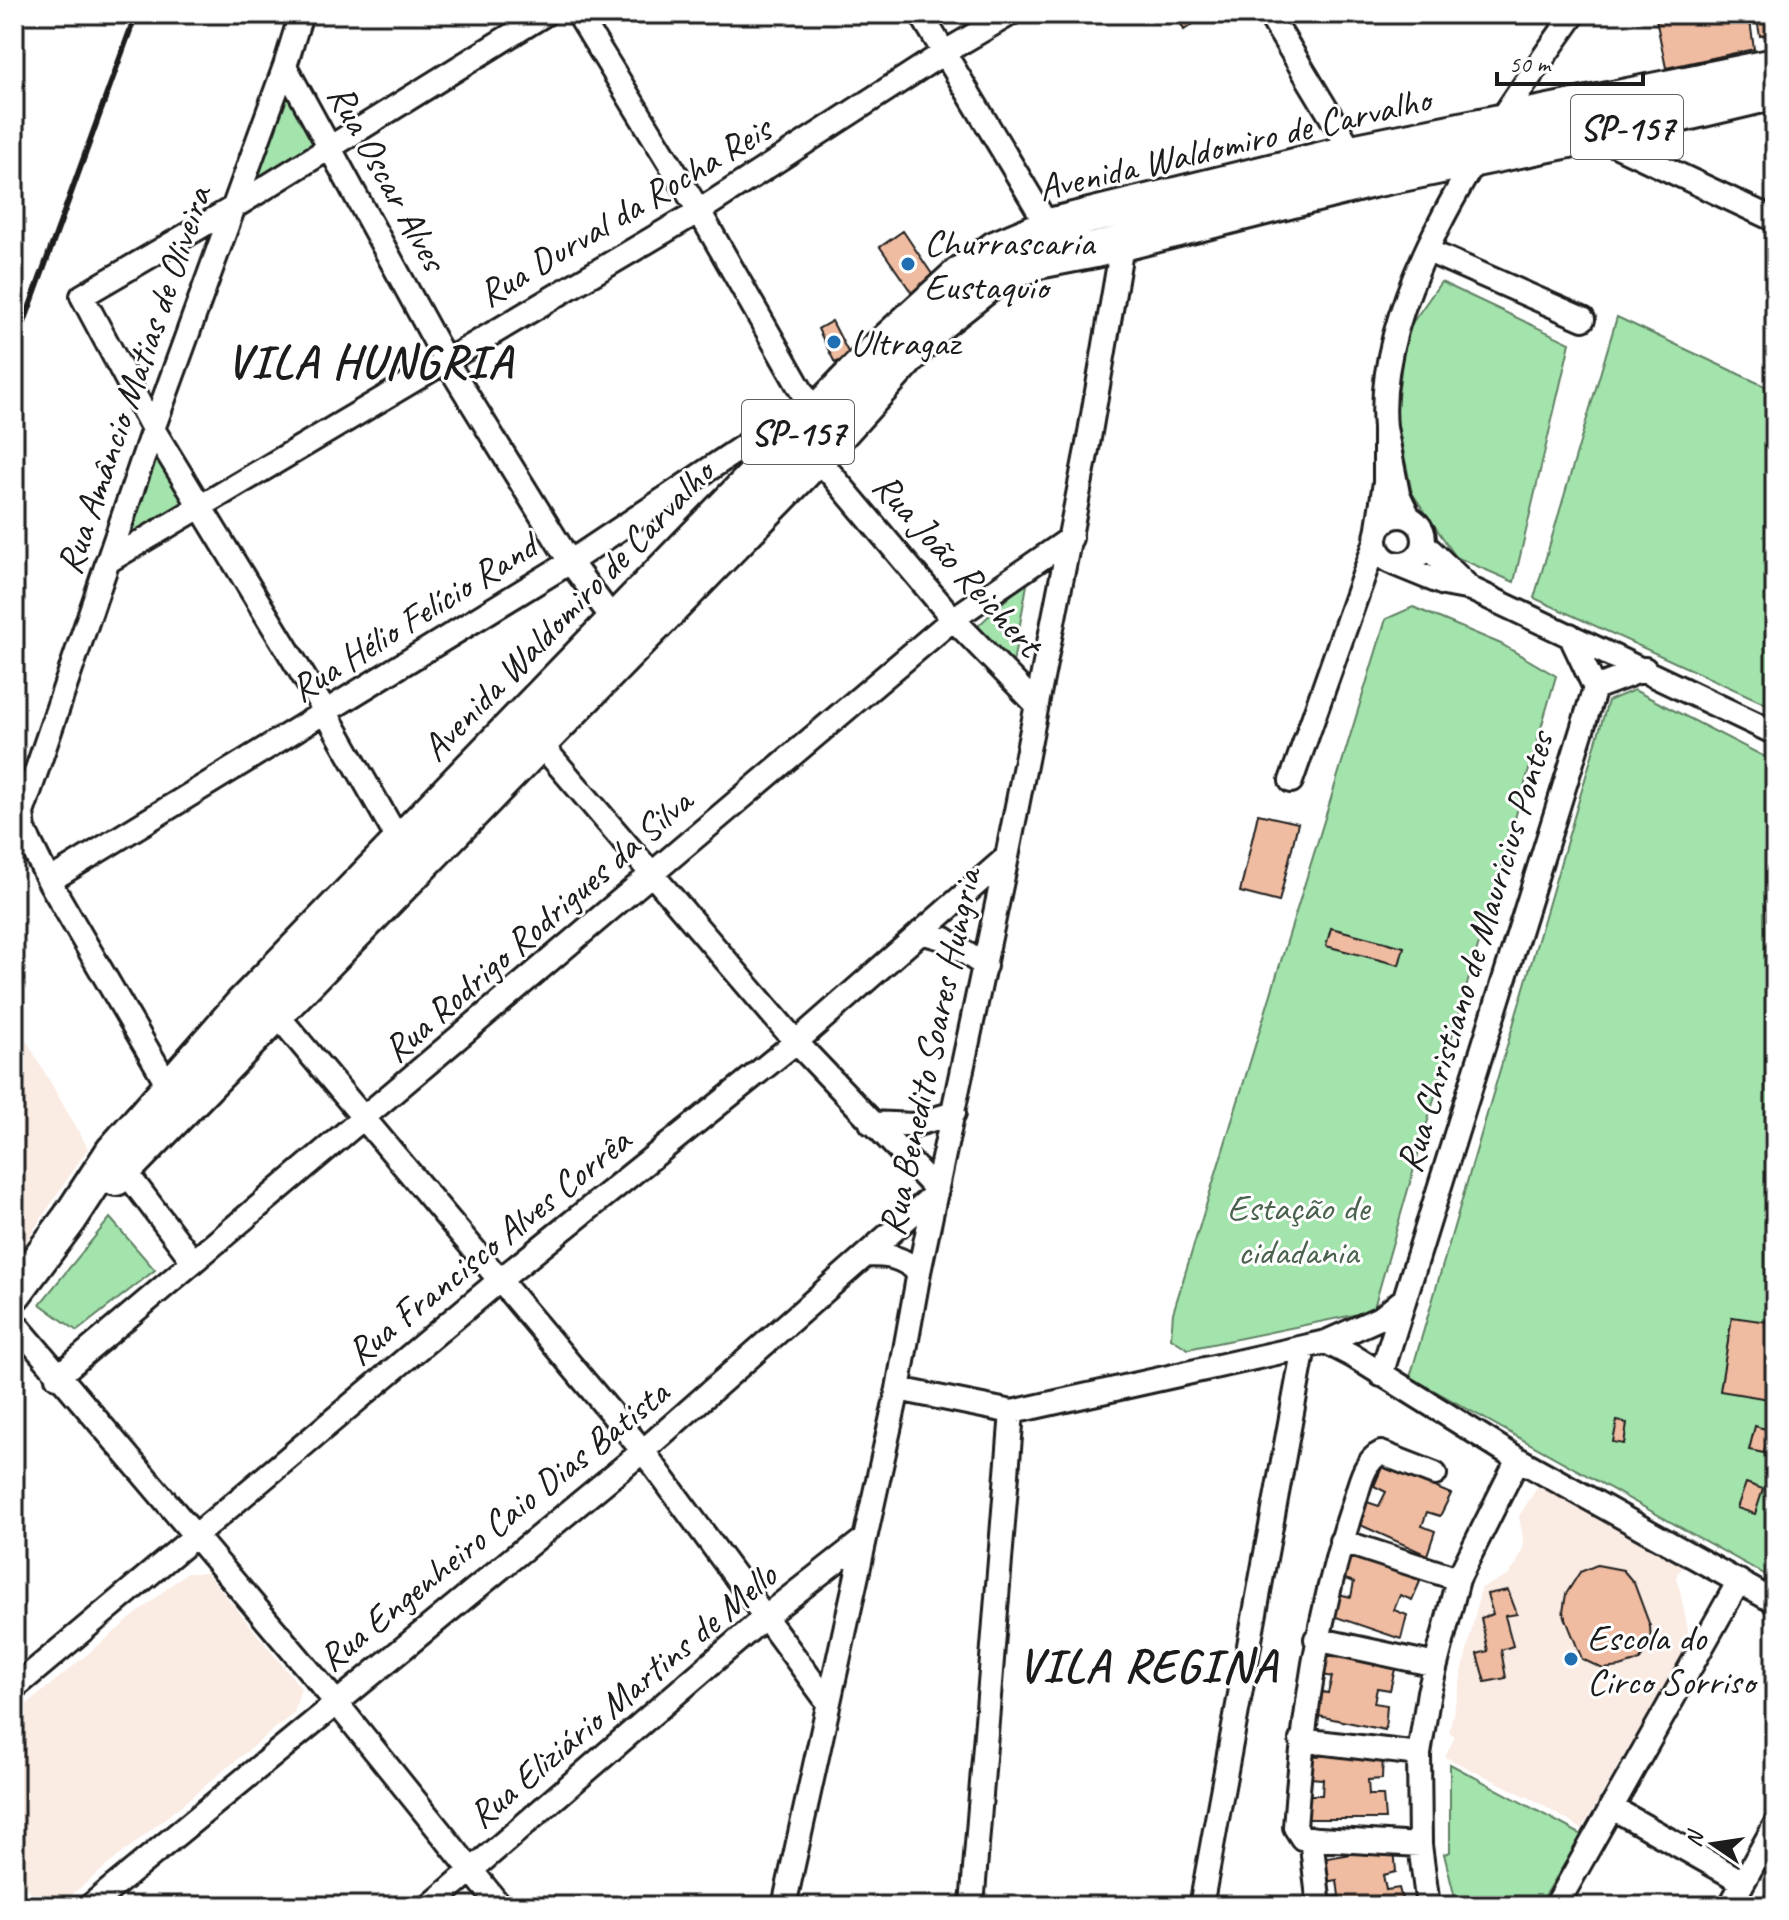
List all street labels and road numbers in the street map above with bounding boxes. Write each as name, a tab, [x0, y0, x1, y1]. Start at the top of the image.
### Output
street label: Avenida Waldomiro de Carvalho	[1034, 75, 1438, 211]
street label: Rua Oscar Alves	[317, 76, 459, 281]
road number: SP-157	[1571, 95, 1683, 159]
street label: Rua Durval da Rocha Reis	[470, 104, 782, 317]
street label: Rua Amâncio Matias de Oliveira	[45, 178, 223, 580]
road number: SP-157	[742, 400, 854, 464]
street label: Avenida Waldomiro de Carvalho	[411, 447, 726, 771]
street label: Rua João Reichert	[863, 463, 1055, 668]
street label: Rua Hélio Felício Rand	[281, 520, 549, 712]
street label: Rua Christiano de Mauricius Pontes	[1385, 723, 1565, 1178]
street label: Rua Rodrigo Rodrigues da Silva	[373, 776, 704, 1072]
street label: Rua Benedito Soares Hungria	[868, 861, 992, 1240]
street label: Rua Francisco Alves Corrêa	[337, 1116, 642, 1375]
street label: Rua Engenheiro Caio Dias Batista	[309, 1368, 680, 1681]
street label: Rua Eliziário Martins de Mello	[458, 1551, 788, 1838]

